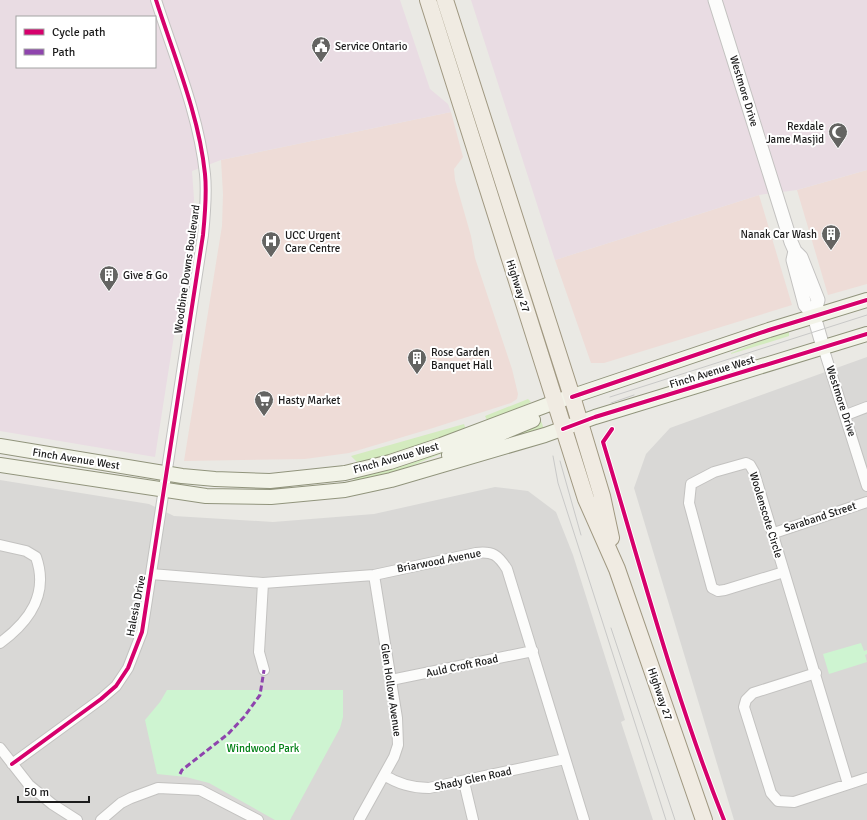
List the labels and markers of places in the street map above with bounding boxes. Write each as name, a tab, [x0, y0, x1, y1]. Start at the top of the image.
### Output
public building icon: Service Ontario	[310, 35, 332, 63]
place label: Service Ontario	[335, 40, 408, 53]
place label: Rexdale Jame Masjid	[766, 120, 824, 146]
mosque icon: Rexdale Jame Masjid	[827, 121, 849, 149]
building icon: Nanak Car Wash	[820, 223, 842, 251]
place label: Nanak Car Wash	[740, 228, 817, 241]
place label: UCC Urgent Care Centre	[285, 229, 341, 255]
hospital icon: UCC Urgent Care Centre	[260, 230, 282, 258]
building icon: Give & Go	[98, 264, 120, 292]
place label: Give & Go	[123, 269, 168, 282]
place label: Rose Garden Banquet Hall	[431, 346, 492, 372]
building icon: Rose Garden Banquet Hall	[406, 347, 428, 375]
supermarket icon: Hasty Market	[253, 389, 275, 417]
place label: Hasty Market	[278, 394, 341, 407]

